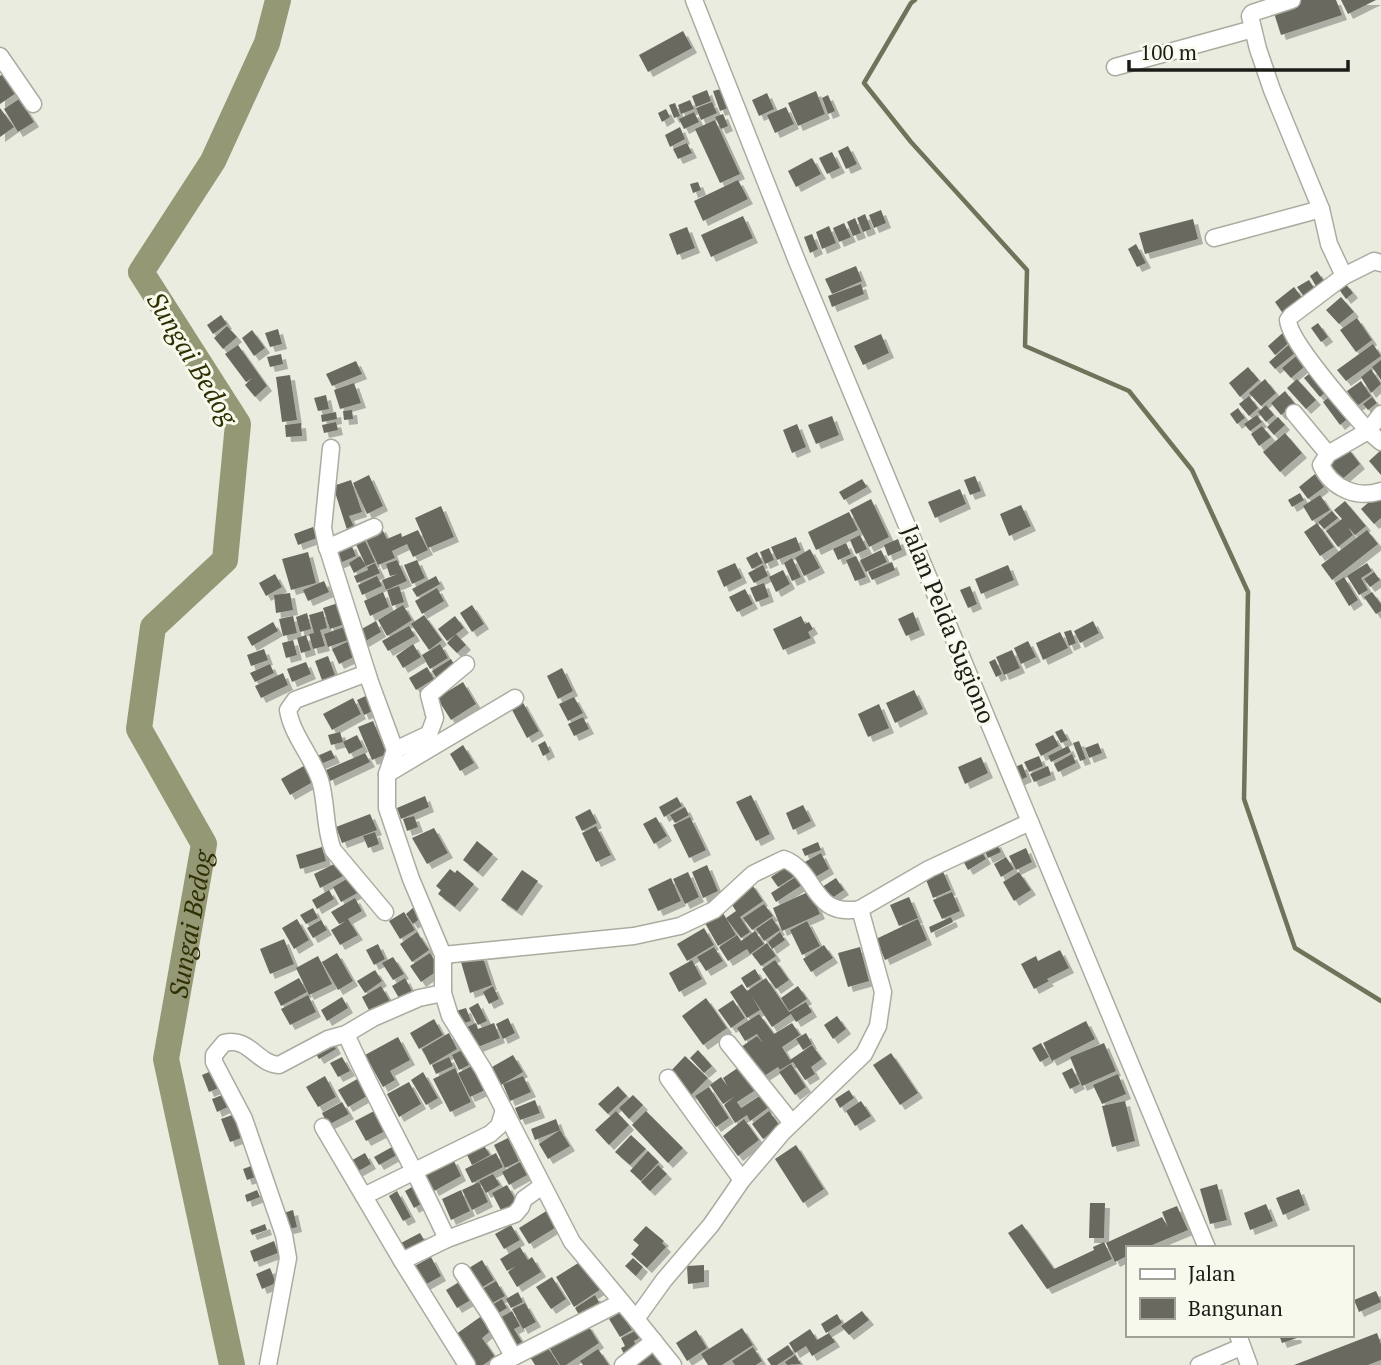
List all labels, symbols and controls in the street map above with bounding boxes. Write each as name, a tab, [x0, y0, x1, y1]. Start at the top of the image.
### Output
scale bar	[1129, 28, 1348, 72]
text: 100 m	[1140, 38, 1197, 66]
water label: Sungai Bedog	[140, 285, 247, 432]
street label: Jalan Pelda Sugiono	[895, 520, 1003, 728]
water label: Sungai Bedog	[160, 846, 220, 1001]
legend	[1126, 1246, 1353, 1337]
text: Jalan	[1188, 1259, 1236, 1287]
text: Bangunan	[1188, 1294, 1283, 1322]

